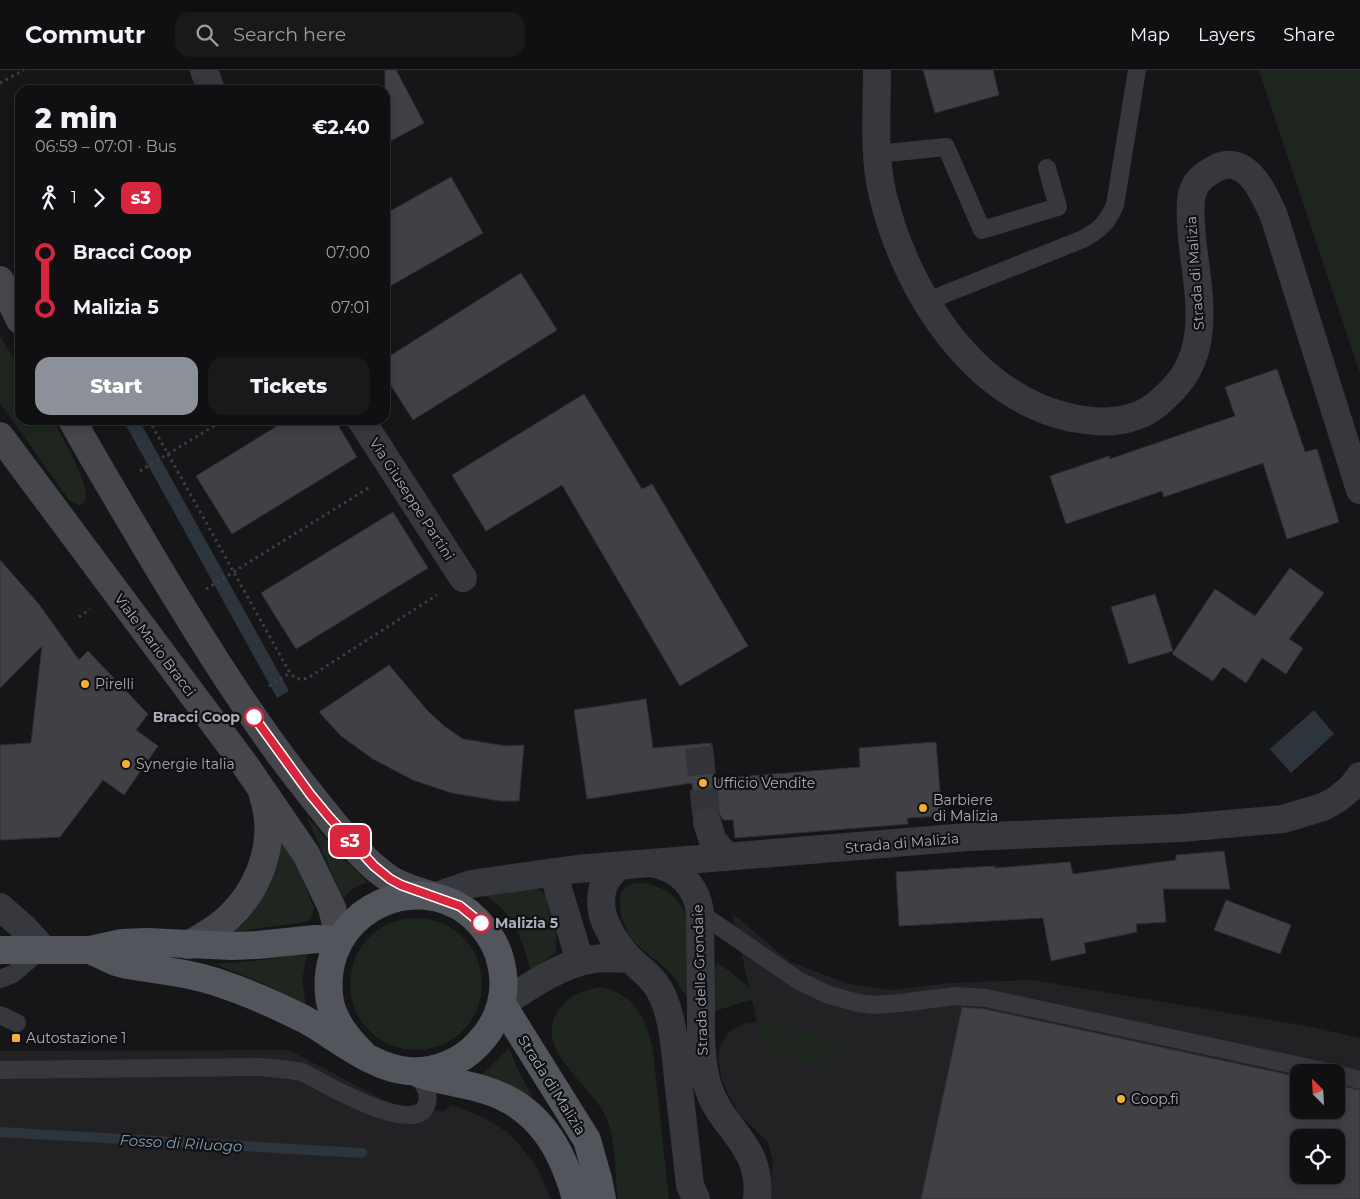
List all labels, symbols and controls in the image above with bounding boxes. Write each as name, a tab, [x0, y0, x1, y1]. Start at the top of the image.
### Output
search box	[175, 12, 525, 57]
text: Commutr	[25, 20, 145, 49]
icon: search	[193, 21, 221, 49]
text: Search here	[233, 23, 346, 46]
text: Map	[1130, 24, 1170, 46]
text: Layers	[1198, 24, 1255, 46]
text: Share	[1283, 24, 1335, 46]
text: 2 min	[35, 101, 117, 135]
text: €2.40	[312, 116, 370, 139]
text: 06:59 – 07:01 · Bus	[35, 137, 176, 156]
icon: walk	[35, 184, 63, 212]
icon: forward	[85, 184, 113, 212]
text: s3	[131, 187, 151, 209]
text: 1	[71, 188, 77, 207]
street label: Strada di Malizia	[1182, 215, 1208, 331]
text: Bracci Coop	[73, 241, 192, 264]
text: 07:00	[326, 243, 370, 262]
text: Malizia 5	[73, 296, 159, 319]
text: 07:01	[331, 298, 370, 317]
button: Start	[35, 357, 198, 415]
button: Tickets	[208, 357, 370, 415]
street label: Via Giuseppe Partini	[366, 434, 458, 564]
street label: Viale Mario Bracci	[111, 590, 199, 700]
place label: Pirelli	[95, 675, 134, 693]
marker: Pirelli	[79, 678, 91, 690]
marker: Bracci Coop	[244, 707, 264, 727]
place label: Bracci Coop	[153, 708, 240, 726]
place label: Synergie Italia	[136, 755, 235, 773]
marker: Synergie Italia	[120, 758, 132, 770]
place label: Ufficio Vendite	[713, 774, 815, 792]
marker: Ufficio Vendite	[697, 777, 709, 789]
place label: Barbiere di Malizia	[933, 791, 998, 825]
marker: Barbiere di Malizia	[917, 802, 929, 814]
line badge: s3	[328, 825, 372, 857]
street label: Strada di Malizia	[844, 829, 960, 857]
text: s3	[340, 830, 360, 852]
street label: Strada delle Grondaie	[688, 904, 712, 1056]
marker: Malizia 5	[471, 913, 491, 933]
place label: Malizia 5	[495, 914, 558, 932]
place label: Autostazione 1	[26, 1029, 126, 1047]
marker: Autostazione 1	[10, 1032, 22, 1044]
street label: Strada di Malizia	[514, 1032, 590, 1138]
north arrow	[1290, 1064, 1345, 1119]
map controls	[1290, 1064, 1345, 1184]
place label: Coop.fi	[1131, 1090, 1179, 1108]
marker: Coop.fi	[1115, 1093, 1127, 1105]
button: locate	[1290, 1129, 1345, 1184]
water label: Fosso di Riluogo	[119, 1130, 243, 1156]

